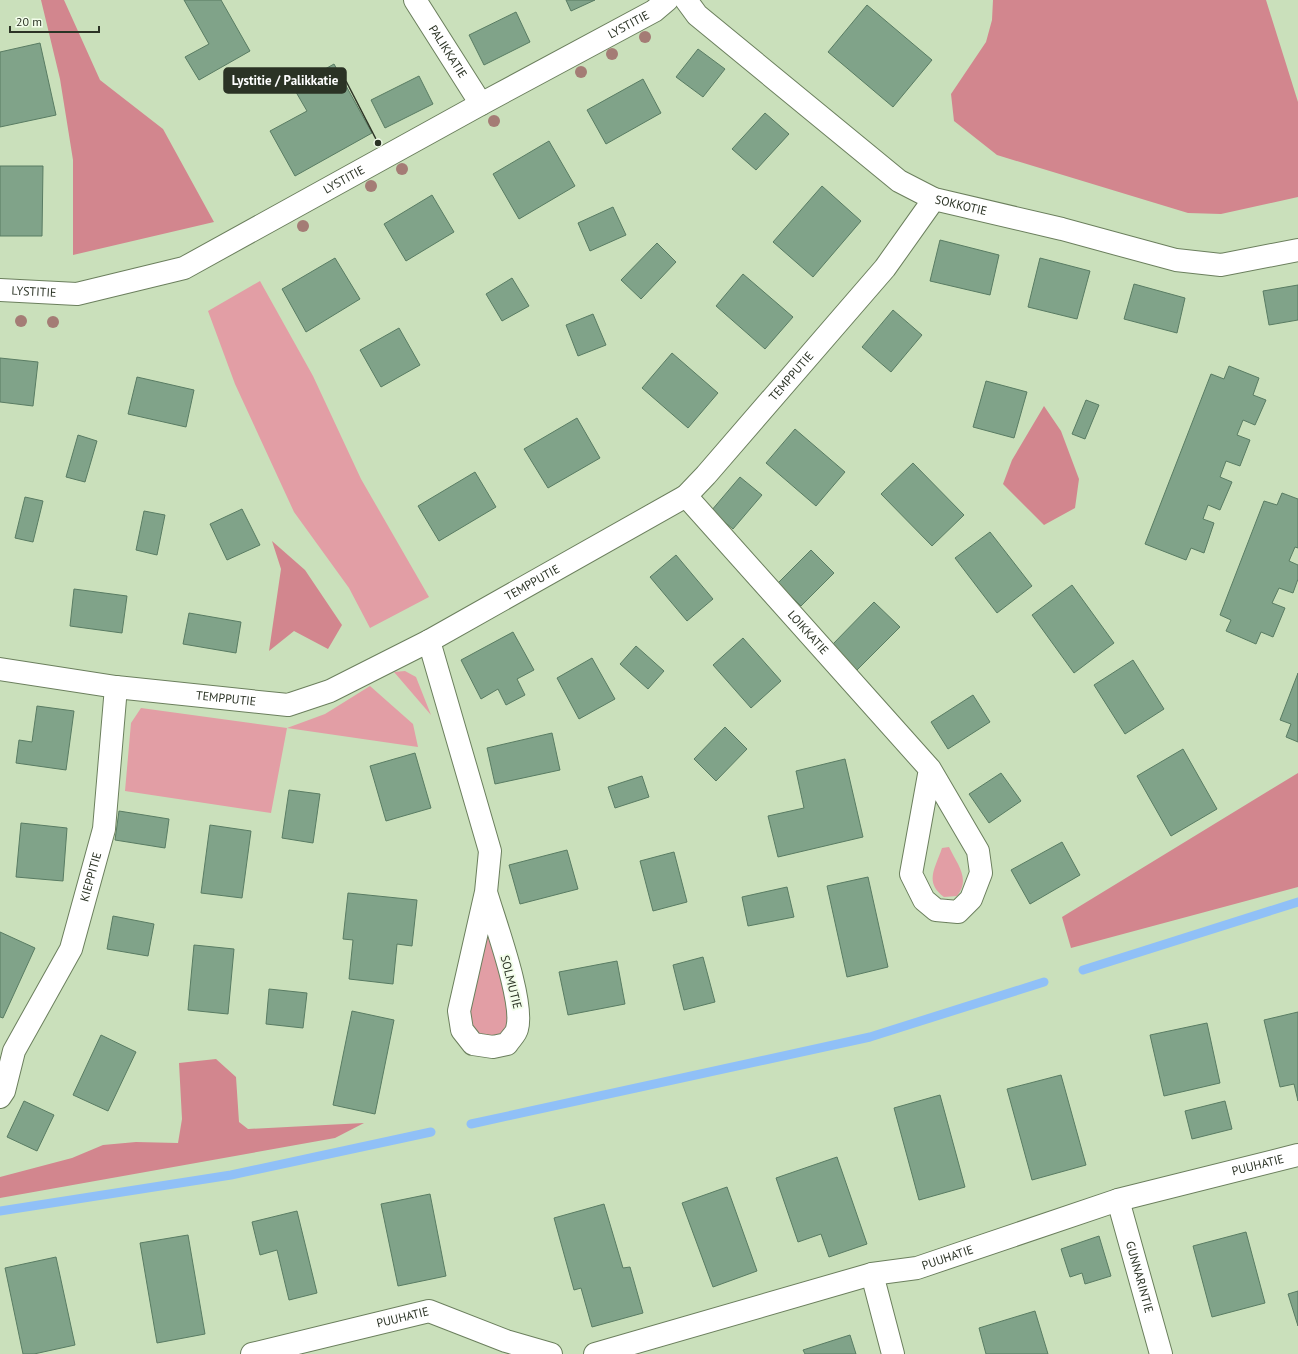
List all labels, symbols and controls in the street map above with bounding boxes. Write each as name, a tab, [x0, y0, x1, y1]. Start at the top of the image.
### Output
street label: LYSTITIE	[605, 7, 652, 41]
scale bar	[10, 8, 99, 34]
text: 20 m	[16, 14, 42, 29]
street label: PALIKKATIE	[426, 22, 470, 81]
callout: Lystitie / Palikkatie	[224, 68, 346, 93]
text: Lystitie / Palikkatie	[232, 72, 339, 89]
street label: LYSTITIE	[321, 162, 367, 197]
street label: SOKKOTIE	[934, 191, 988, 218]
street label: LYSTITIE	[11, 283, 57, 300]
street label: TEMPPUTIE	[765, 348, 816, 404]
street label: TEMPPUTIE	[502, 561, 562, 604]
street label: LOIKKATIE	[785, 607, 832, 657]
street label: TEMPPUTIE	[195, 687, 257, 709]
street label: KIEPPITIE	[76, 850, 104, 903]
street label: SOLMUTIE	[498, 954, 525, 1010]
street label: PUUHATIE	[1230, 1151, 1285, 1178]
street label: GUNNARINTIE	[1123, 1239, 1157, 1314]
street label: PUUHATIE	[920, 1242, 975, 1273]
street label: PUUHATIE	[375, 1303, 430, 1331]

